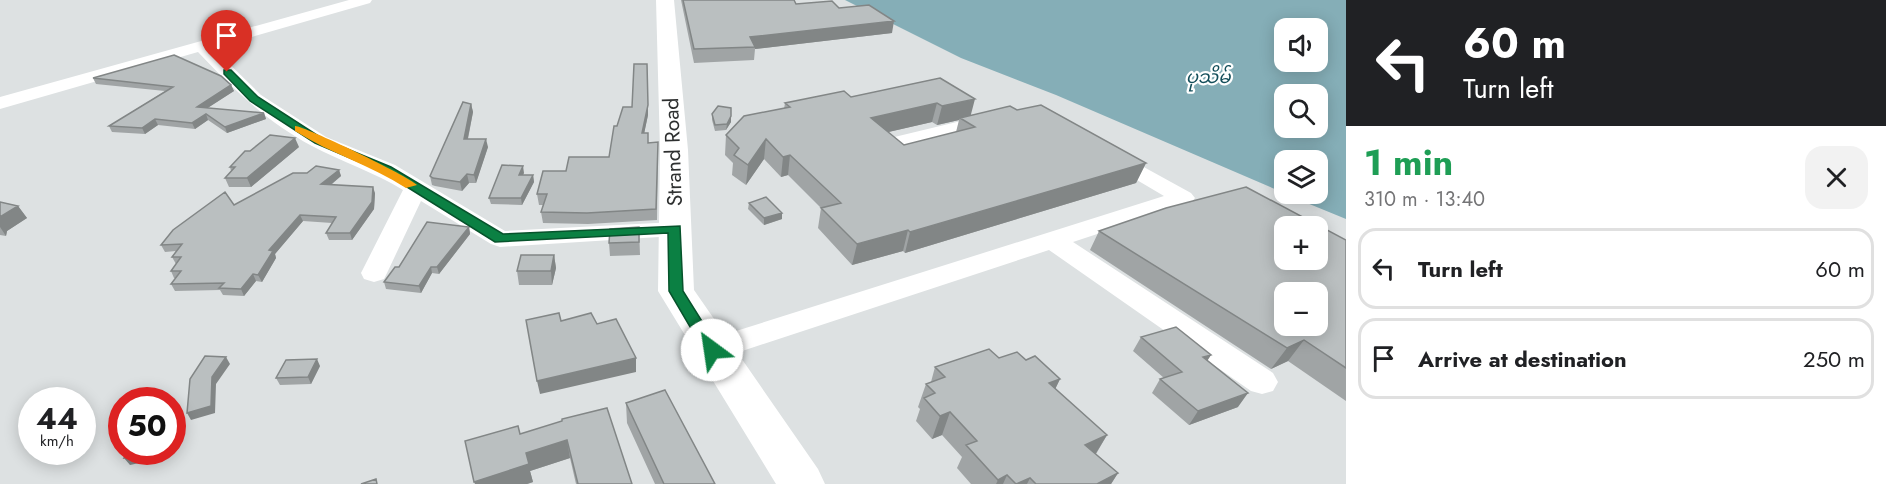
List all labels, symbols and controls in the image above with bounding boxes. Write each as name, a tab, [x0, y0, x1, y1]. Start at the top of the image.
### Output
pin	[201, 10, 252, 72]
text: 60 m	[1463, 13, 1566, 74]
map controls	[1274, 18, 1328, 336]
button: sound	[1274, 18, 1328, 72]
icon: arrive	[210, 19, 243, 52]
icon: left	[1364, 24, 1442, 102]
water label: ပုသိမ်	[1186, 64, 1232, 92]
text: Turn left	[1463, 69, 1553, 108]
button: search	[1274, 84, 1328, 138]
street label: Strand Road	[656, 97, 690, 207]
text: 1 min	[1364, 136, 1453, 188]
button: close	[1805, 146, 1868, 209]
button: layers	[1274, 150, 1328, 204]
text: 310 m · 13:40	[1364, 185, 1485, 214]
button: +	[1274, 216, 1328, 270]
icon: left	[1367, 252, 1400, 285]
text: Turn left	[1418, 253, 1503, 285]
text: 60 m	[1815, 253, 1865, 285]
button: −	[1274, 282, 1328, 336]
position arrow	[680, 318, 744, 382]
icon: arrive	[1367, 342, 1400, 375]
text: Arrive at destination	[1418, 343, 1627, 375]
text: 250 m	[1803, 343, 1865, 375]
speed limit sign: 50	[108, 387, 186, 465]
text: 44	[36, 397, 78, 440]
text: km/h	[40, 430, 74, 452]

